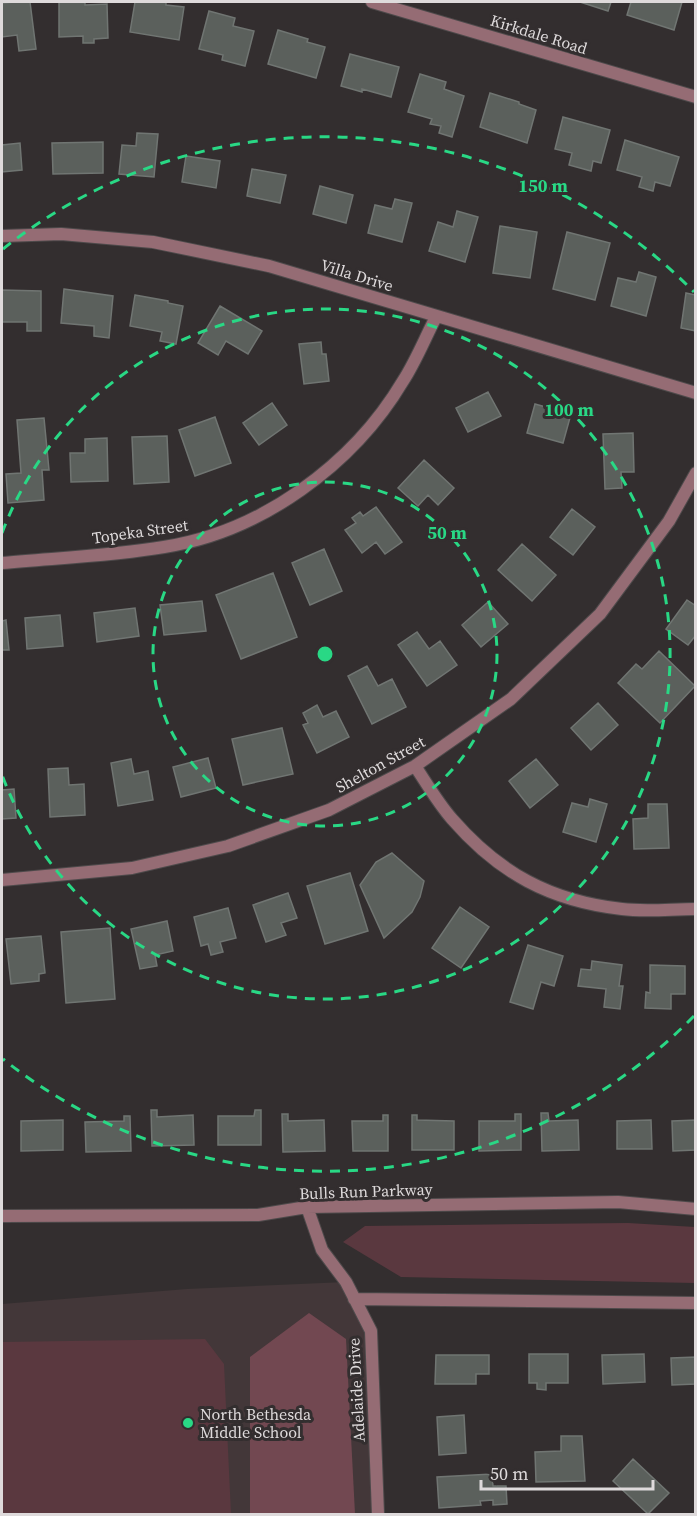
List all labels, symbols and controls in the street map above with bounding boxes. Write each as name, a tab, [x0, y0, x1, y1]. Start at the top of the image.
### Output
street label: Kirkdale Road	[488, 9, 590, 59]
text: 150 m	[518, 173, 568, 198]
street label: Villa Drive	[318, 254, 396, 296]
text: 100 m	[544, 397, 594, 422]
street label: Topeka Street	[91, 513, 190, 549]
text: 50 m	[427, 520, 467, 545]
centre of rings	[315, 644, 335, 664]
street label: Shelton Street	[331, 730, 429, 798]
street label: Bulls Run Parkway	[299, 1178, 434, 1204]
street label: Adelaide Drive	[342, 1337, 370, 1443]
place label: North Bethesda Middle School	[200, 1403, 312, 1443]
marker: North Bethesda Middle School	[181, 1416, 195, 1430]
scale bar	[481, 1453, 654, 1491]
text: 50 m	[490, 1461, 528, 1486]

